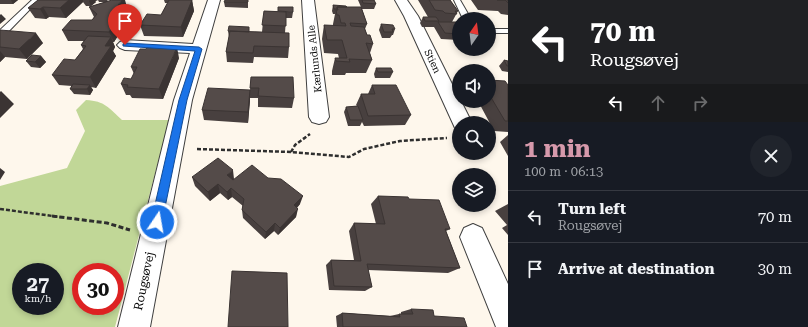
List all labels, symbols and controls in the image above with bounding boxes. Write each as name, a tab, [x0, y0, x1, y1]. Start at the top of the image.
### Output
pin	[108, 4, 142, 45]
icon: arrive	[114, 10, 136, 32]
north arrow	[452, 12, 496, 56]
map controls	[452, 12, 496, 212]
text: 70 m	[590, 15, 655, 48]
icon: left	[524, 16, 576, 68]
street label: Kærlunds Alle	[305, 24, 324, 93]
street label: Stien	[422, 48, 443, 75]
text: Rougsøvej	[590, 49, 679, 70]
button: sound	[452, 64, 496, 108]
icon: left	[605, 92, 627, 114]
icon: ahead	[647, 92, 669, 114]
icon: right	[689, 92, 711, 114]
button: search	[452, 116, 496, 160]
text: 1 min	[524, 135, 591, 163]
button: close	[750, 135, 792, 177]
text: 100 m · 06:13	[524, 164, 603, 179]
button: layers	[452, 168, 496, 212]
text: Turn left	[558, 200, 626, 218]
position arrow	[136, 201, 178, 243]
icon: left	[524, 206, 546, 228]
text: 70 m	[758, 208, 792, 226]
text: Rougsøvej	[558, 218, 622, 233]
street label: Rougsøvej	[131, 250, 157, 312]
icon: arrive	[524, 258, 546, 280]
text: Arrive at destination	[558, 260, 714, 278]
text: 30 m	[758, 260, 792, 278]
speed limit sign: 30	[72, 263, 124, 315]
text: 27	[27, 272, 49, 296]
text: km/h	[25, 293, 51, 304]

